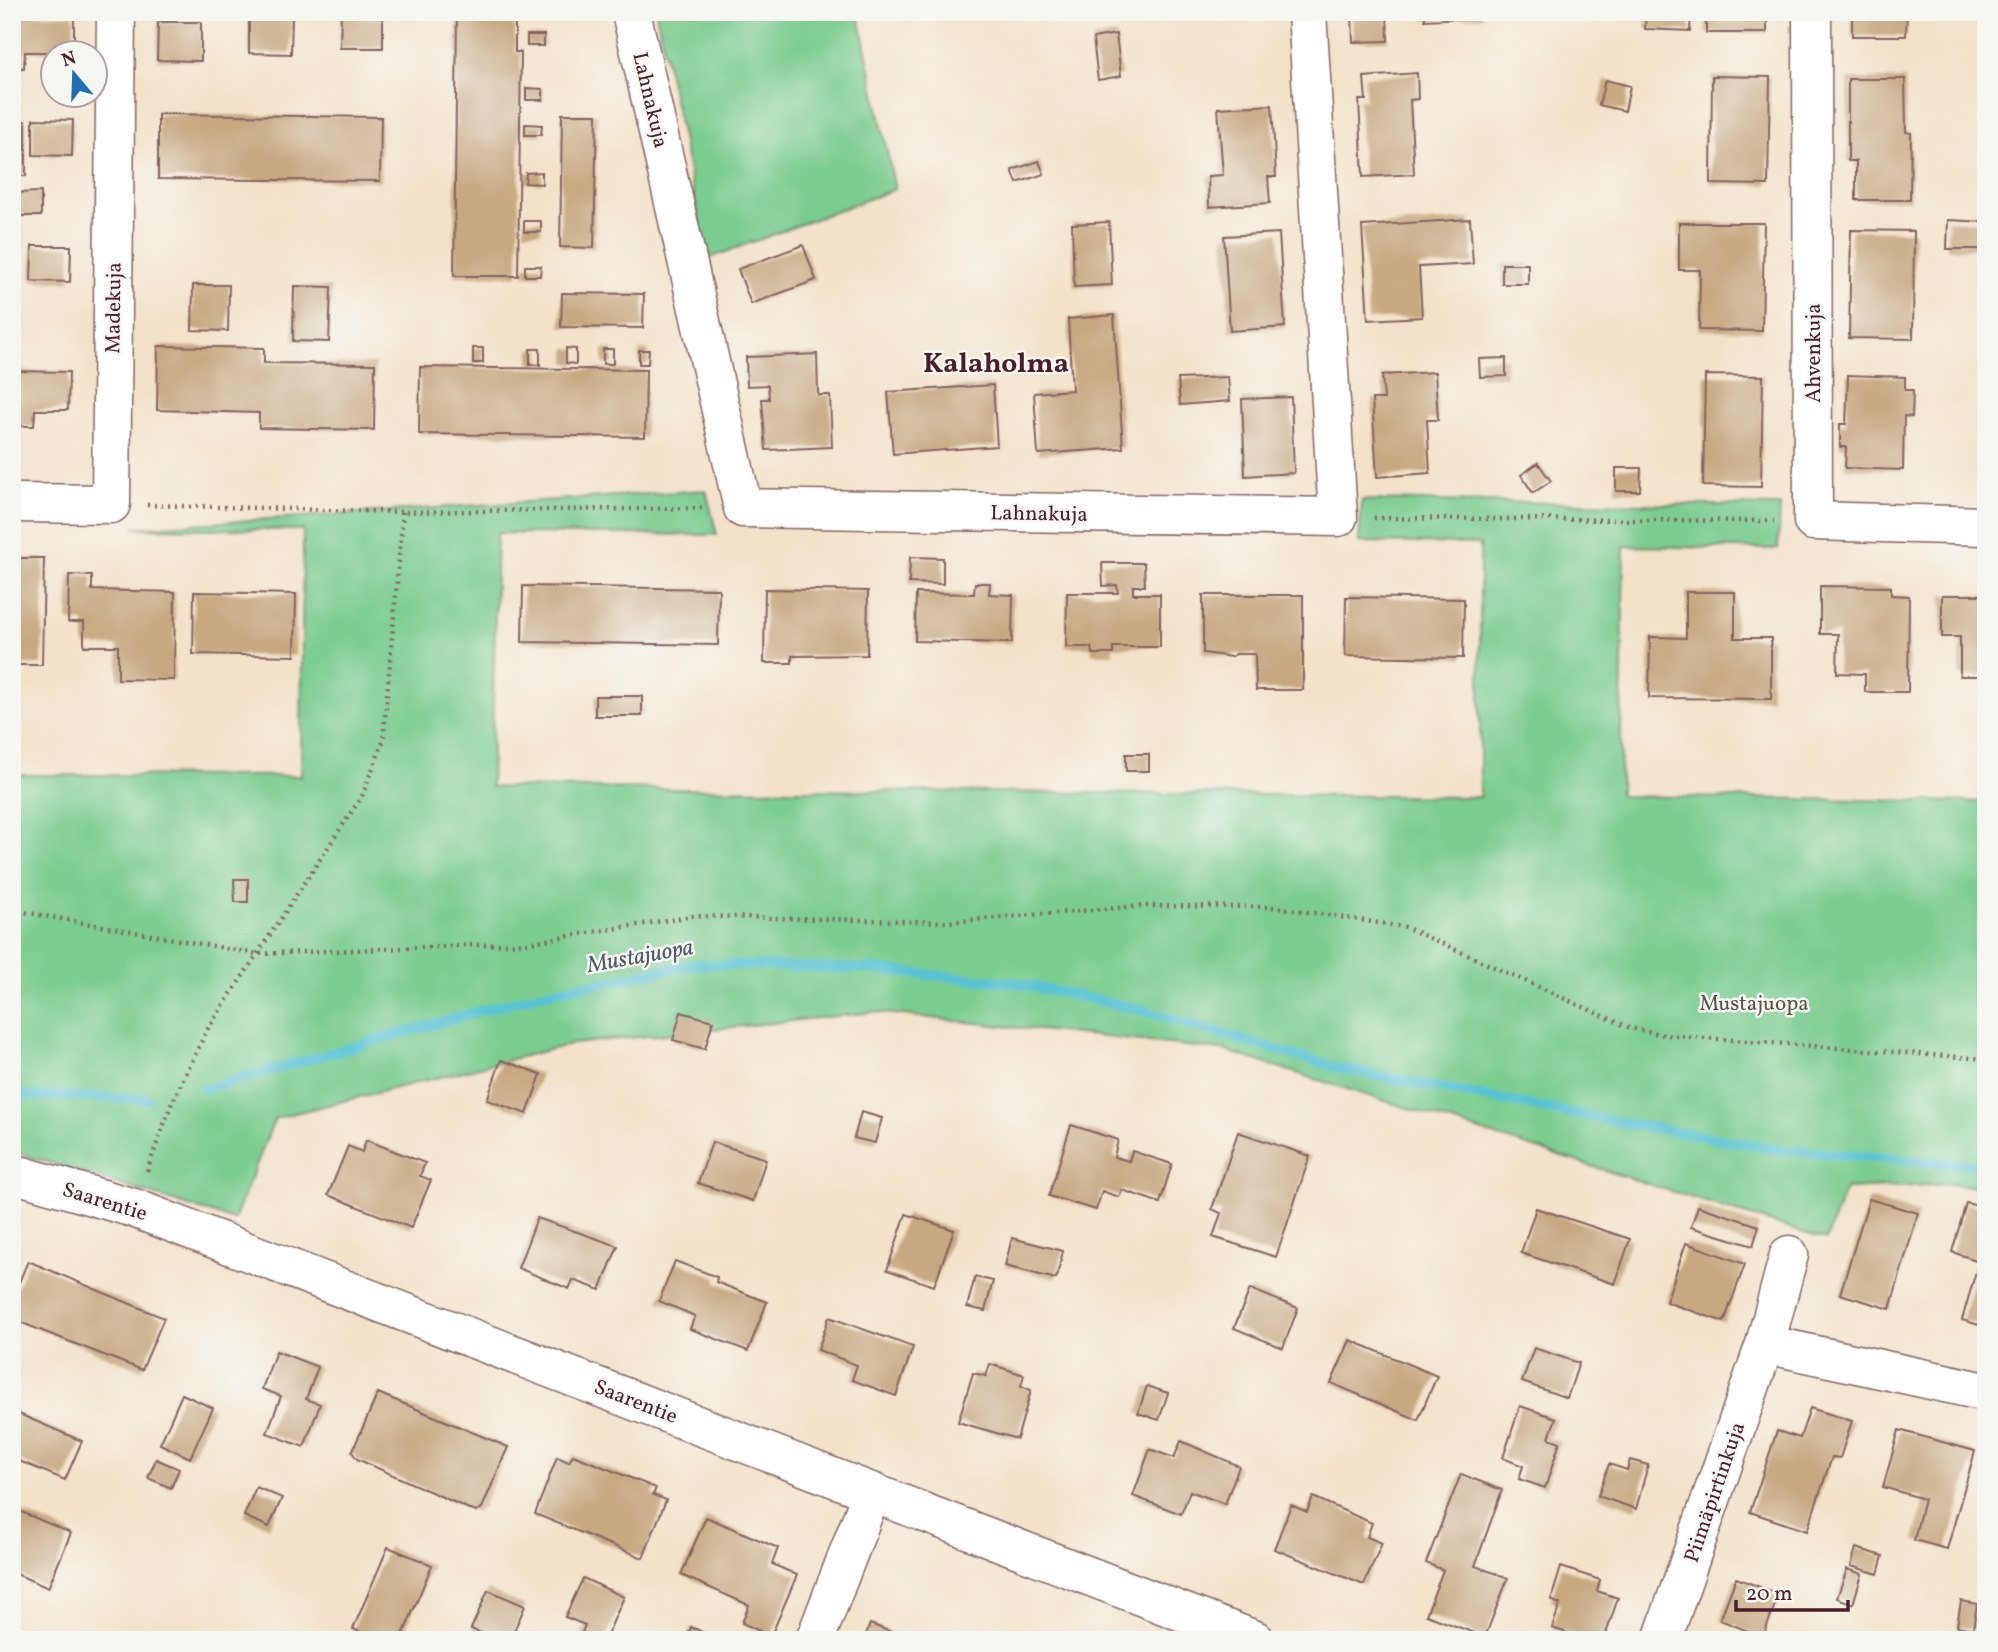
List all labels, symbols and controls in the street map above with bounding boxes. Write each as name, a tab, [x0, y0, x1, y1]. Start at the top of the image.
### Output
north arrow	[38, 38, 108, 108]
text: N	[58, 45, 80, 74]
street label: Lahnakuja	[624, 50, 675, 151]
street label: Madekuja	[99, 262, 130, 354]
street label: Ahvenkuja	[1800, 303, 1829, 403]
district label: Kalaholma	[923, 345, 1069, 384]
street label: Lahnakuja	[990, 499, 1088, 530]
water label: Mustajuopa	[584, 932, 696, 982]
park label: Mustajuopa	[1699, 990, 1809, 1019]
street label: Saarentie	[59, 1176, 151, 1229]
street label: Saarentie	[589, 1373, 682, 1432]
street label: Piimäpirtinkuja	[1678, 1418, 1753, 1567]
scale bar	[1736, 1568, 1848, 1612]
text: 20 m	[1746, 1580, 1792, 1609]

